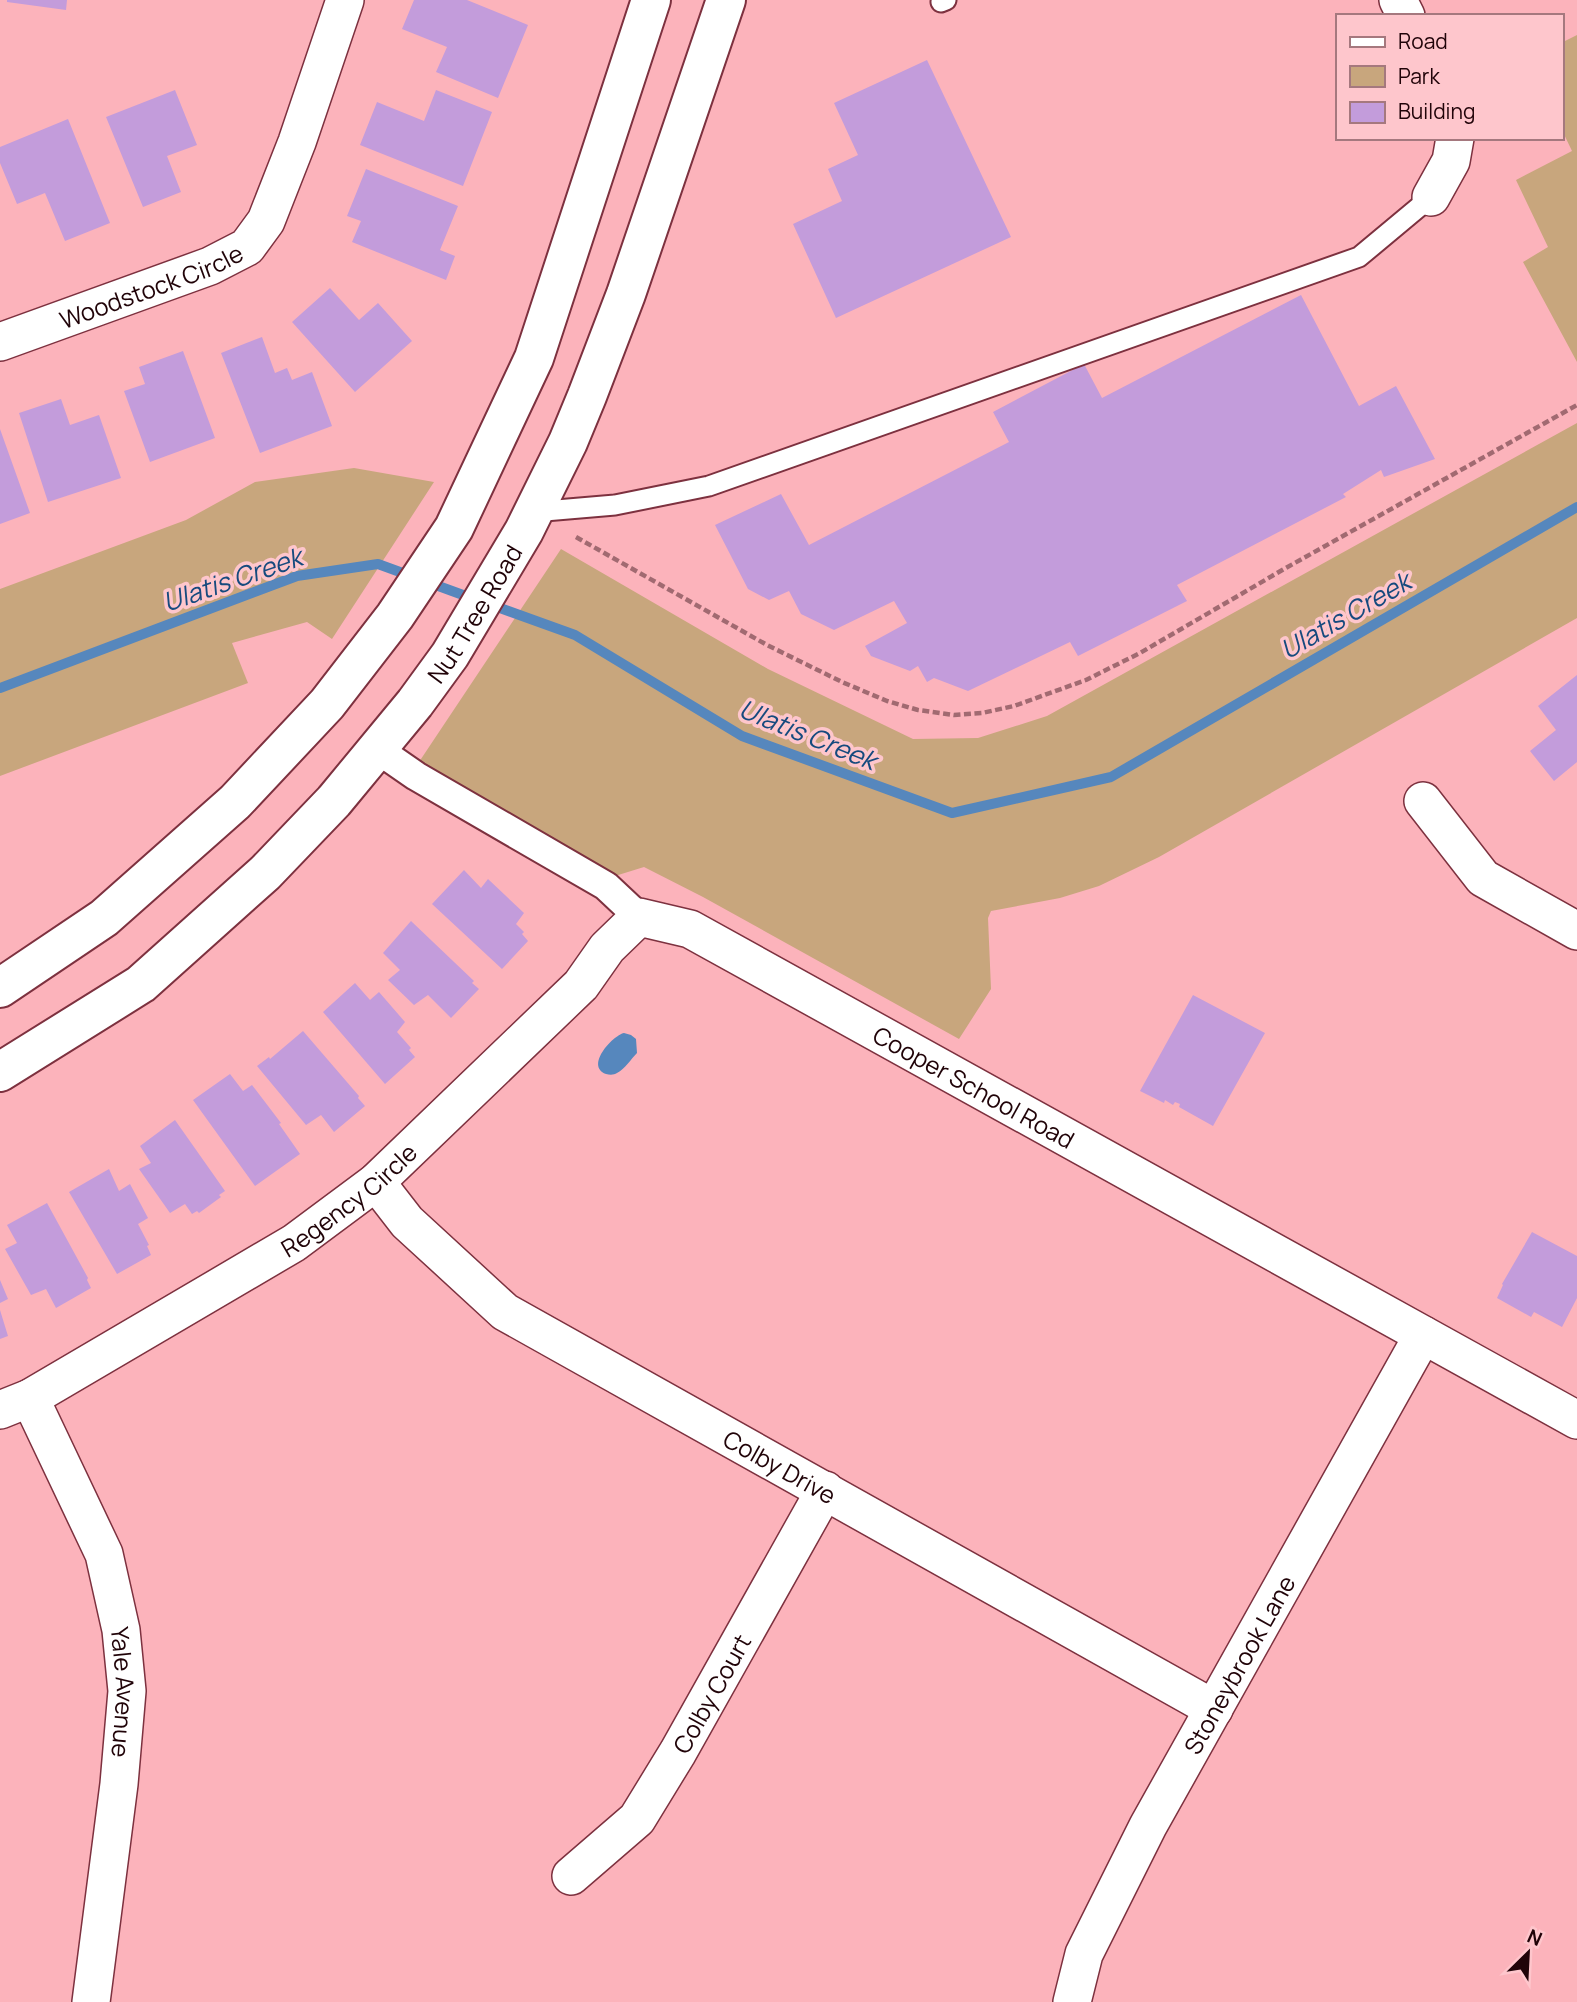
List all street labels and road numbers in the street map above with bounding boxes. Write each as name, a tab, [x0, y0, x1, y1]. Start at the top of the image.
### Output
street label: Woodstock Circle	[55, 236, 248, 336]
street label: Nut Tree Road	[419, 538, 529, 689]
street label: Cooper School Road	[868, 1017, 1081, 1155]
street label: Regency Circle	[274, 1135, 423, 1264]
street label: Colby Drive	[718, 1421, 842, 1511]
street label: Stoneybrook Lane	[1175, 1569, 1302, 1760]
street label: Yale Avenue	[104, 1625, 144, 1759]
street label: Colby Court	[664, 1628, 758, 1759]

